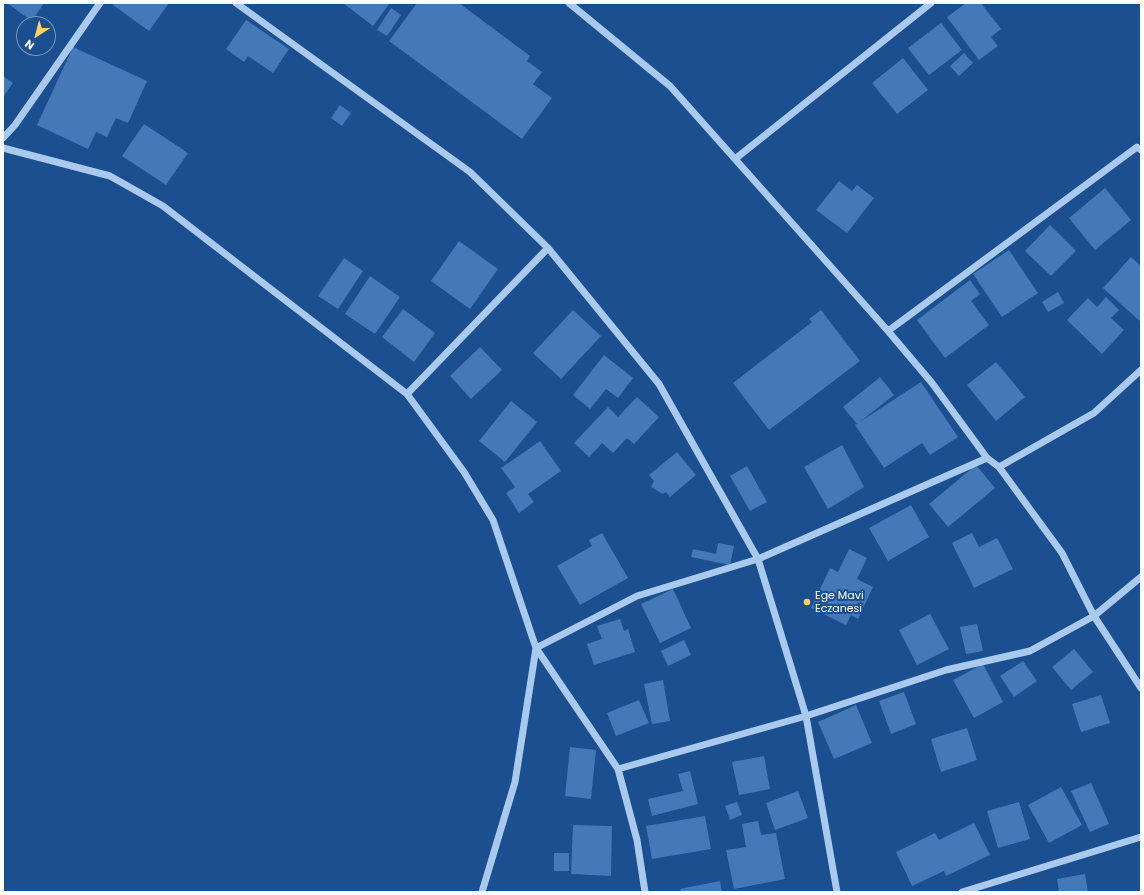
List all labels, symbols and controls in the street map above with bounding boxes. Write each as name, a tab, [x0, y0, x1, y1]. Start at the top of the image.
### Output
north arrow	[16, 16, 56, 56]
text: N	[21, 36, 38, 54]
place label: Ege Mavi Eczanesi	[815, 589, 864, 615]
marker: Ege Mavi Eczanesi	[802, 597, 812, 607]

